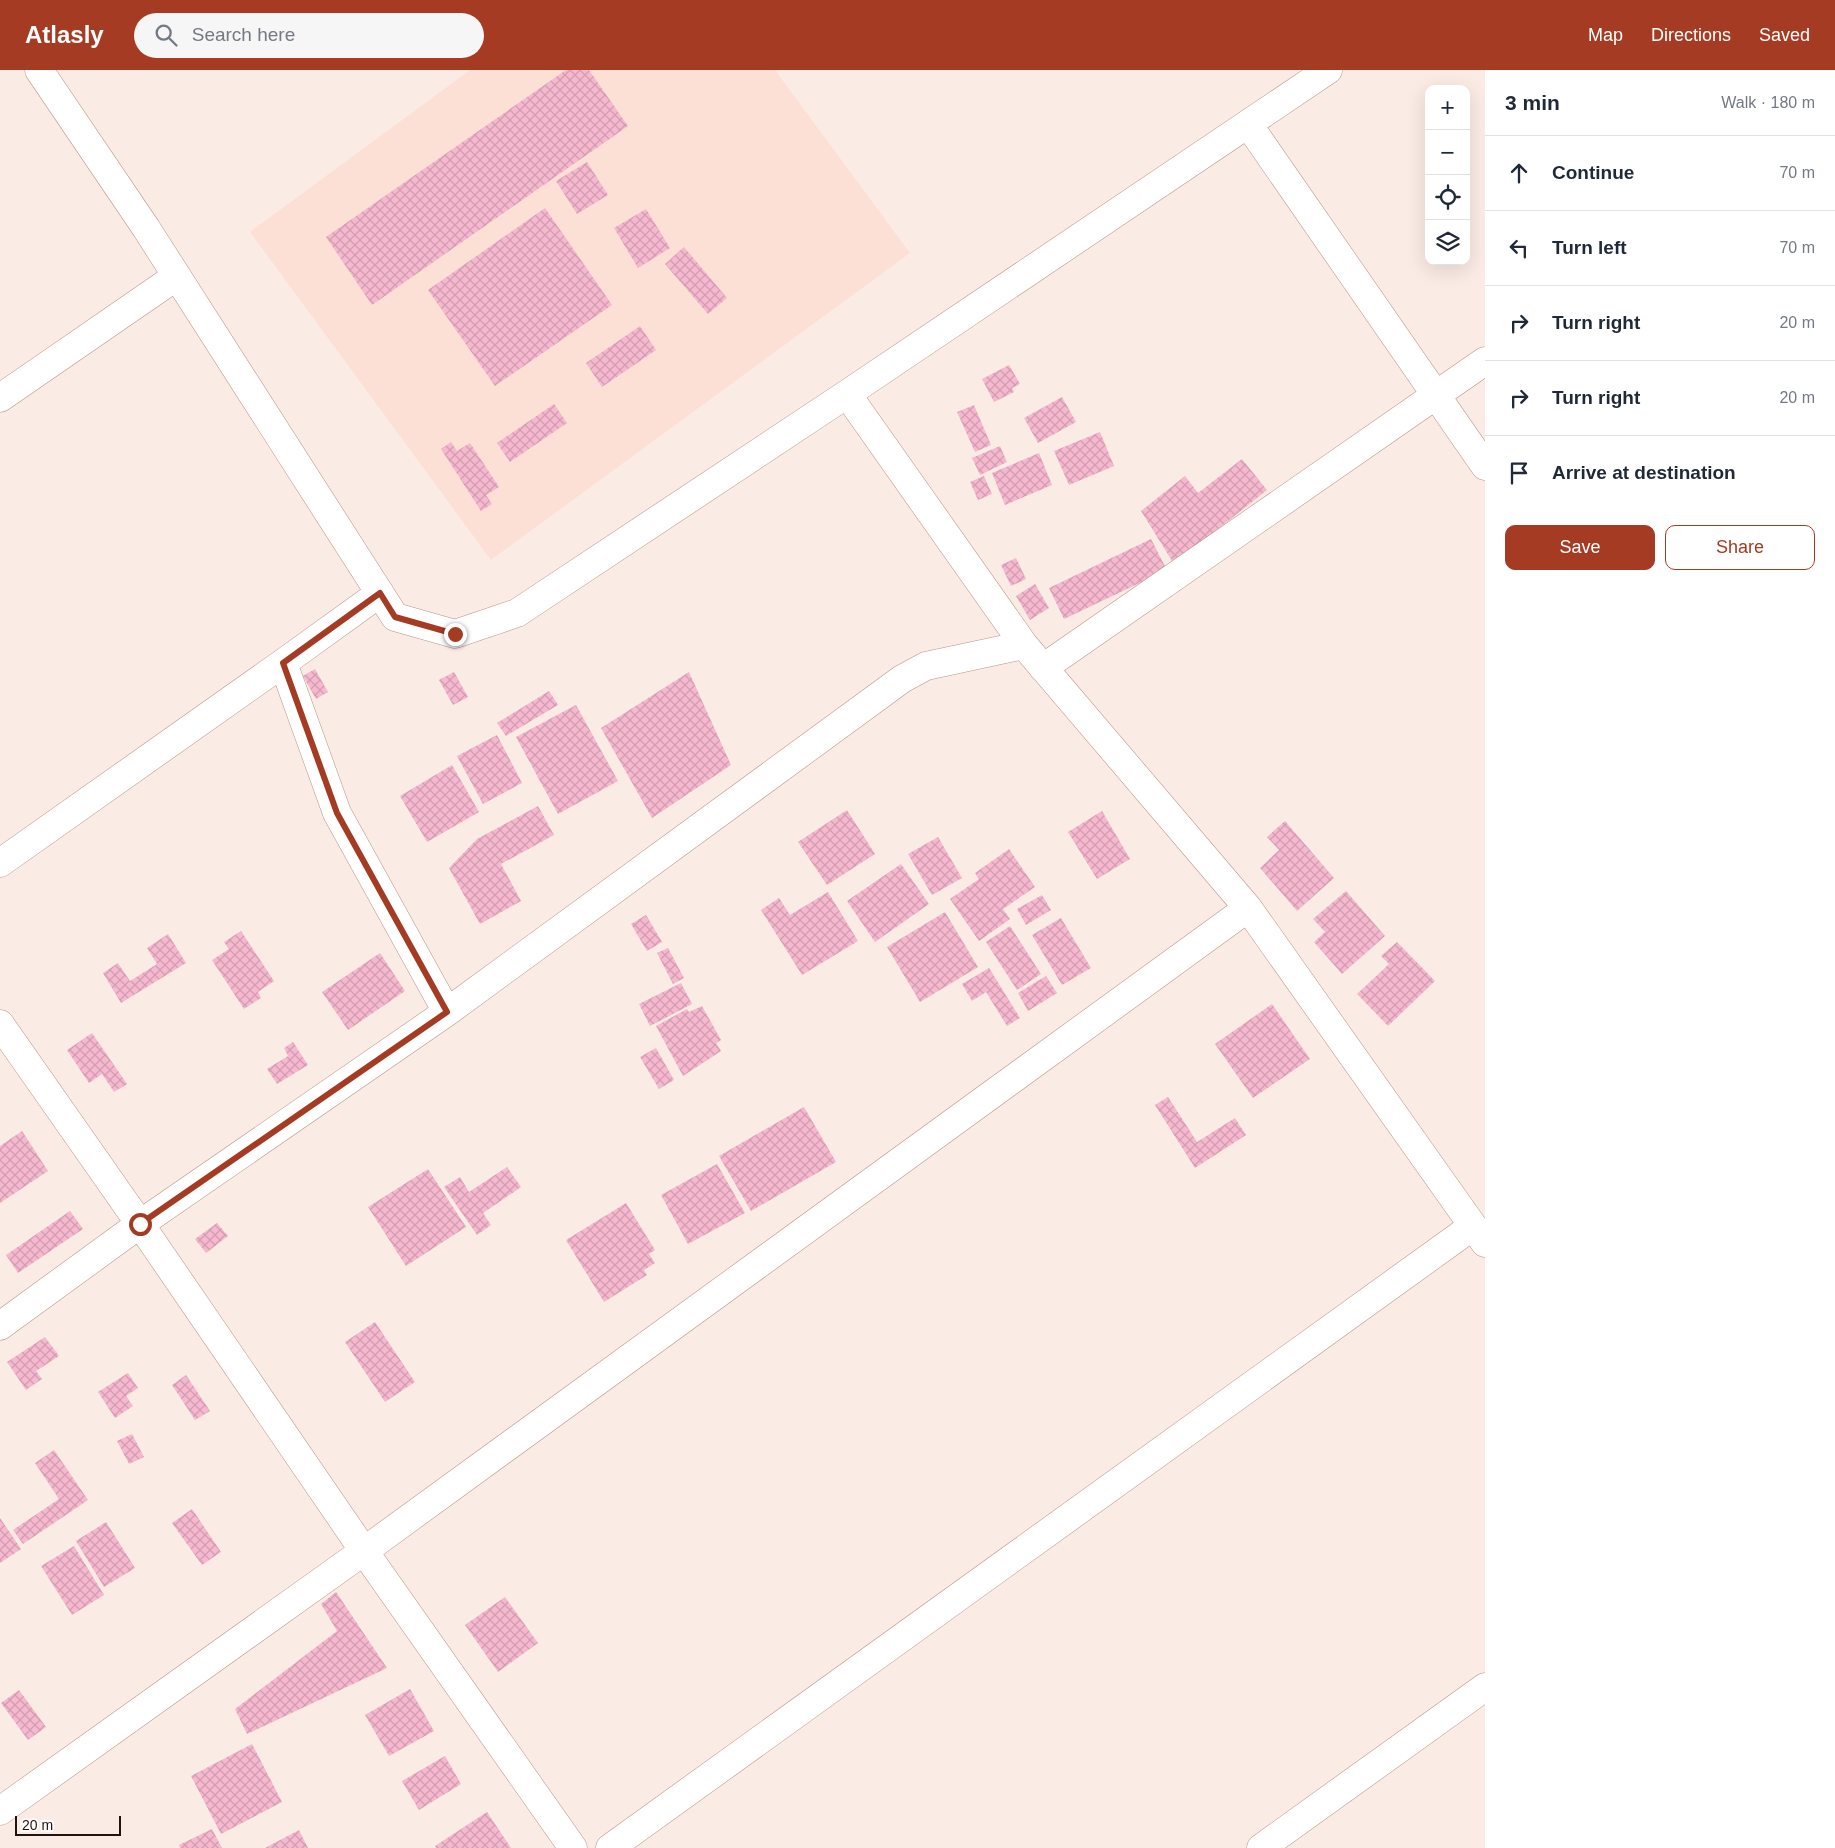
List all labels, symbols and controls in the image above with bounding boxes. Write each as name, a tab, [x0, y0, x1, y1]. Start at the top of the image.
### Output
search box	[134, 13, 484, 58]
text: Atlasly	[25, 21, 104, 48]
icon: search	[152, 21, 180, 49]
text: Search here	[192, 24, 295, 45]
text: Map	[1588, 25, 1623, 45]
text: Directions	[1651, 25, 1731, 45]
text: Saved	[1759, 25, 1810, 45]
map controls	[1425, 85, 1470, 265]
button: +	[1425, 85, 1470, 130]
text: 3 min	[1505, 91, 1560, 114]
text: Walk · 180 m	[1721, 94, 1815, 111]
button: −	[1425, 130, 1470, 175]
icon: ahead	[1505, 159, 1533, 187]
text: Continue	[1552, 162, 1634, 183]
text: 70 m	[1779, 164, 1815, 181]
button: locate	[1425, 175, 1470, 220]
button: layers	[1425, 220, 1470, 265]
icon: left	[1505, 234, 1533, 262]
text: Turn left	[1552, 237, 1627, 258]
text: 70 m	[1779, 239, 1815, 256]
icon: right	[1505, 309, 1533, 337]
text: Turn right	[1552, 312, 1640, 333]
text: 20 m	[1779, 314, 1815, 331]
icon: right	[1505, 384, 1533, 412]
text: Turn right	[1552, 387, 1640, 408]
text: 20 m	[1779, 389, 1815, 406]
icon: arrive	[1505, 459, 1533, 487]
text: Arrive at destination	[1552, 462, 1736, 483]
button: Save	[1505, 525, 1655, 570]
button: Share	[1665, 525, 1815, 570]
route end	[444, 623, 467, 646]
route start	[129, 1213, 152, 1236]
scale bar	[15, 1813, 121, 1836]
text: 20 m	[22, 1817, 53, 1833]

